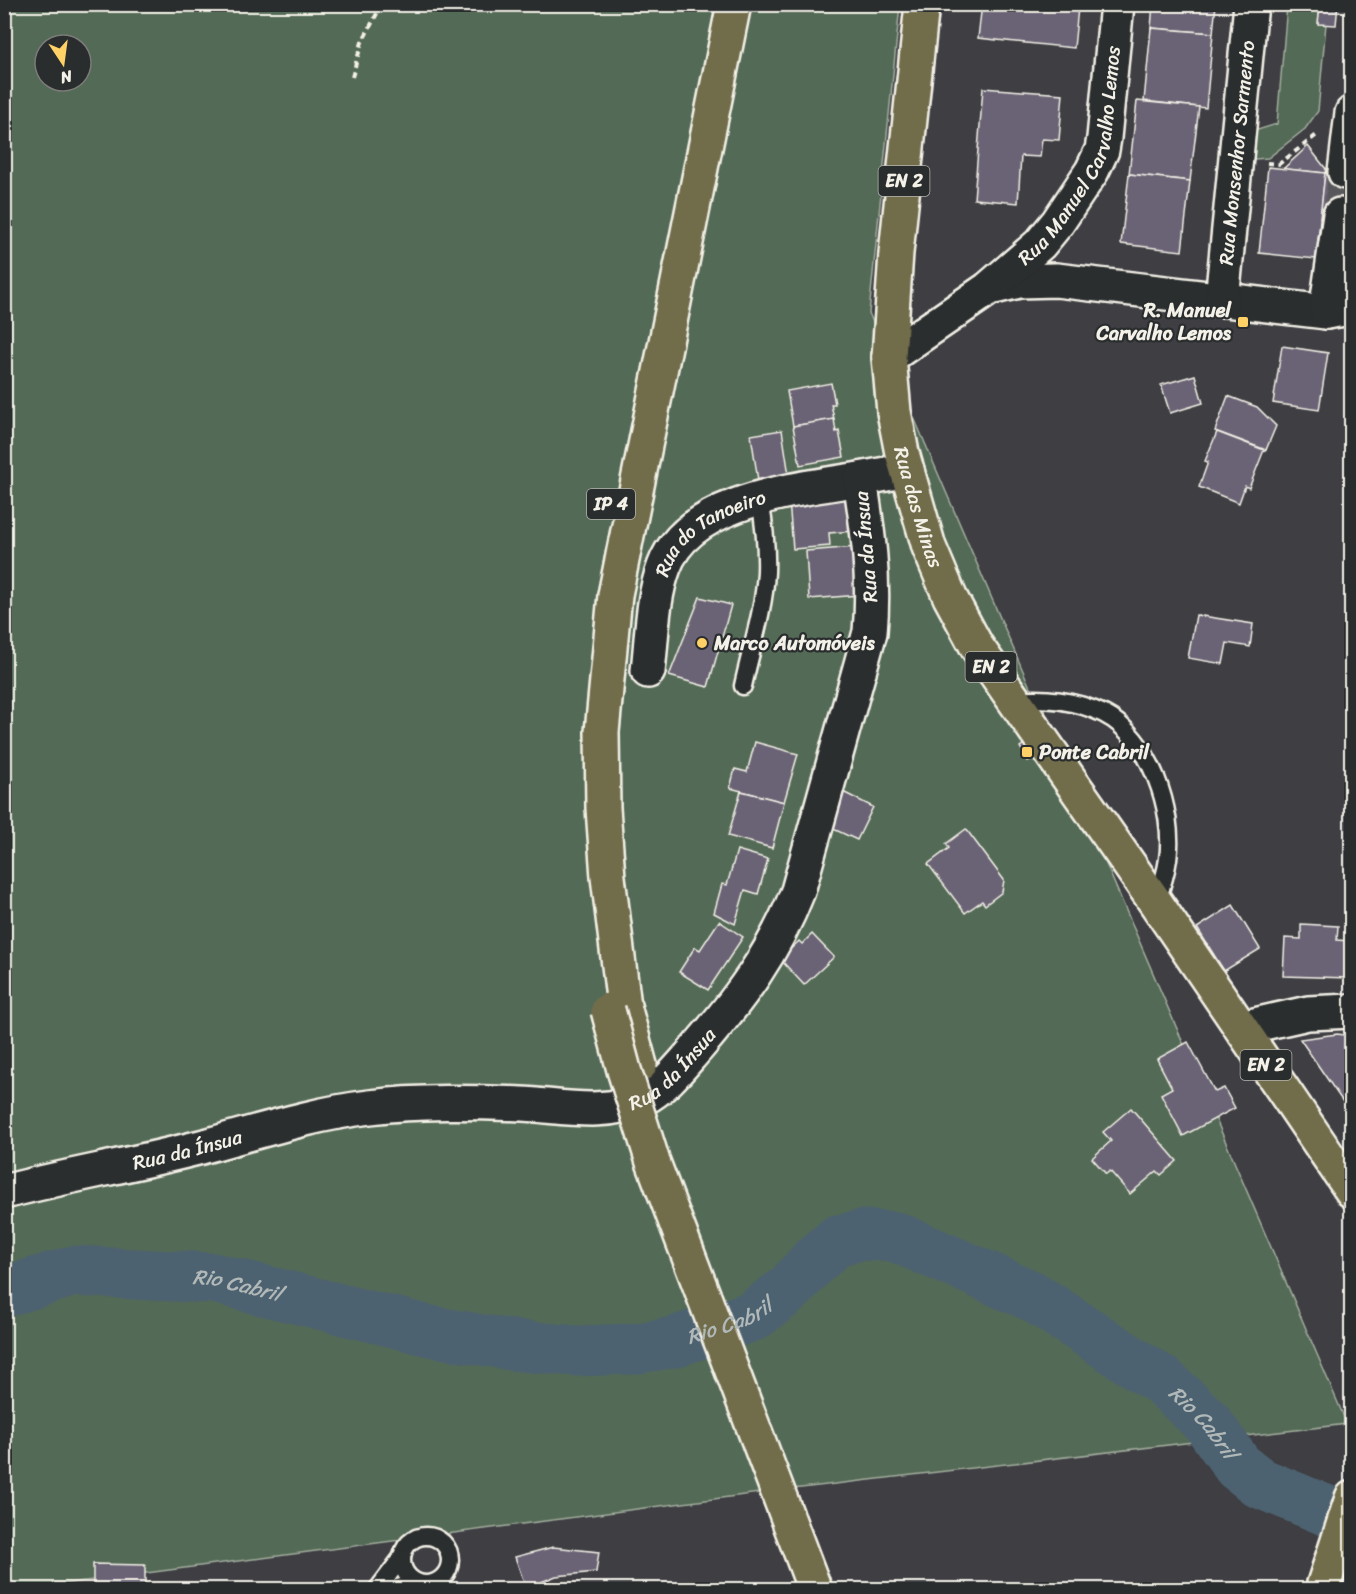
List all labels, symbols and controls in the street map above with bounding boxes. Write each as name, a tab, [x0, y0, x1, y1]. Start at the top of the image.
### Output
north arrow	[33, 33, 93, 93]
street label: Rua Monsenhor Sarmento	[1208, 39, 1265, 267]
street label: Rua Manuel Carvalho Lemos	[1009, 43, 1130, 274]
text: N	[57, 62, 76, 93]
road number: EN 2	[878, 166, 930, 196]
place label: R. Manuel Carvalho Lemos	[1095, 293, 1232, 351]
marker: R. Manuel Carvalho Lemos	[1236, 315, 1250, 329]
street label: Rua das Minas	[884, 444, 954, 574]
street label: Rua do Tanoeiro	[644, 480, 770, 582]
road number: IP 4	[587, 489, 635, 519]
street label: Rua da Ínsua	[844, 489, 888, 604]
place label: Marco Automóveis	[713, 626, 876, 661]
marker: Marco Automóveis	[695, 636, 709, 650]
road number: EN 2	[966, 652, 1016, 682]
place label: Ponte Cabril	[1039, 735, 1150, 770]
marker: Ponte Cabril	[1020, 745, 1034, 759]
street label: Rua da Ínsua	[623, 1019, 726, 1120]
road number: EN 2	[1240, 1050, 1292, 1080]
street label: Rua da Ínsua	[129, 1119, 247, 1180]
water label: Rio Cabril	[192, 1258, 290, 1314]
water label: Rio Cabril	[681, 1285, 785, 1356]
water label: Rio Cabril	[1159, 1376, 1250, 1472]

